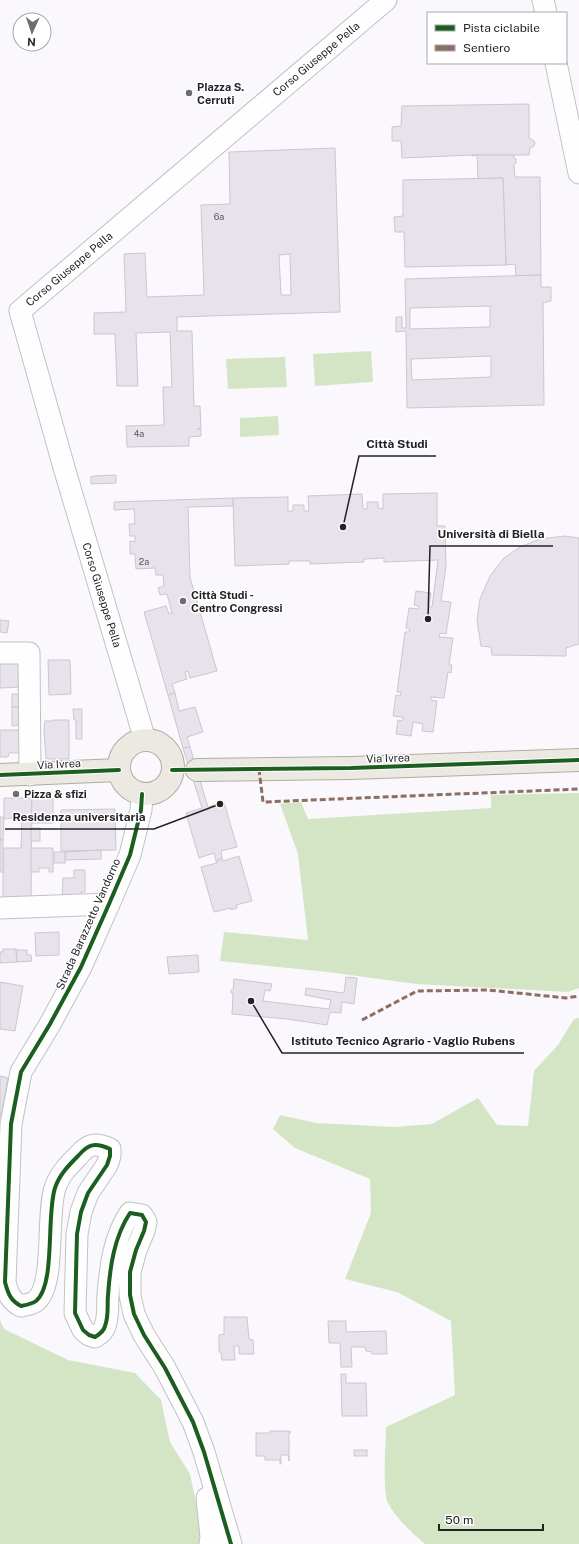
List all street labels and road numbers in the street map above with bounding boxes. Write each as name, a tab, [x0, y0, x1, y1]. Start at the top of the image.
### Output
street label: Corso Giuseppe Pella	[270, 19, 362, 99]
street label: Corso Giuseppe Pella	[23, 229, 115, 309]
street label: Corso Giuseppe Pella	[80, 541, 124, 649]
street label: Via Ivrea	[366, 751, 410, 765]
street label: Via Ivrea	[37, 757, 81, 771]
street label: Strada Barazzetto Vandorno	[54, 856, 122, 992]

